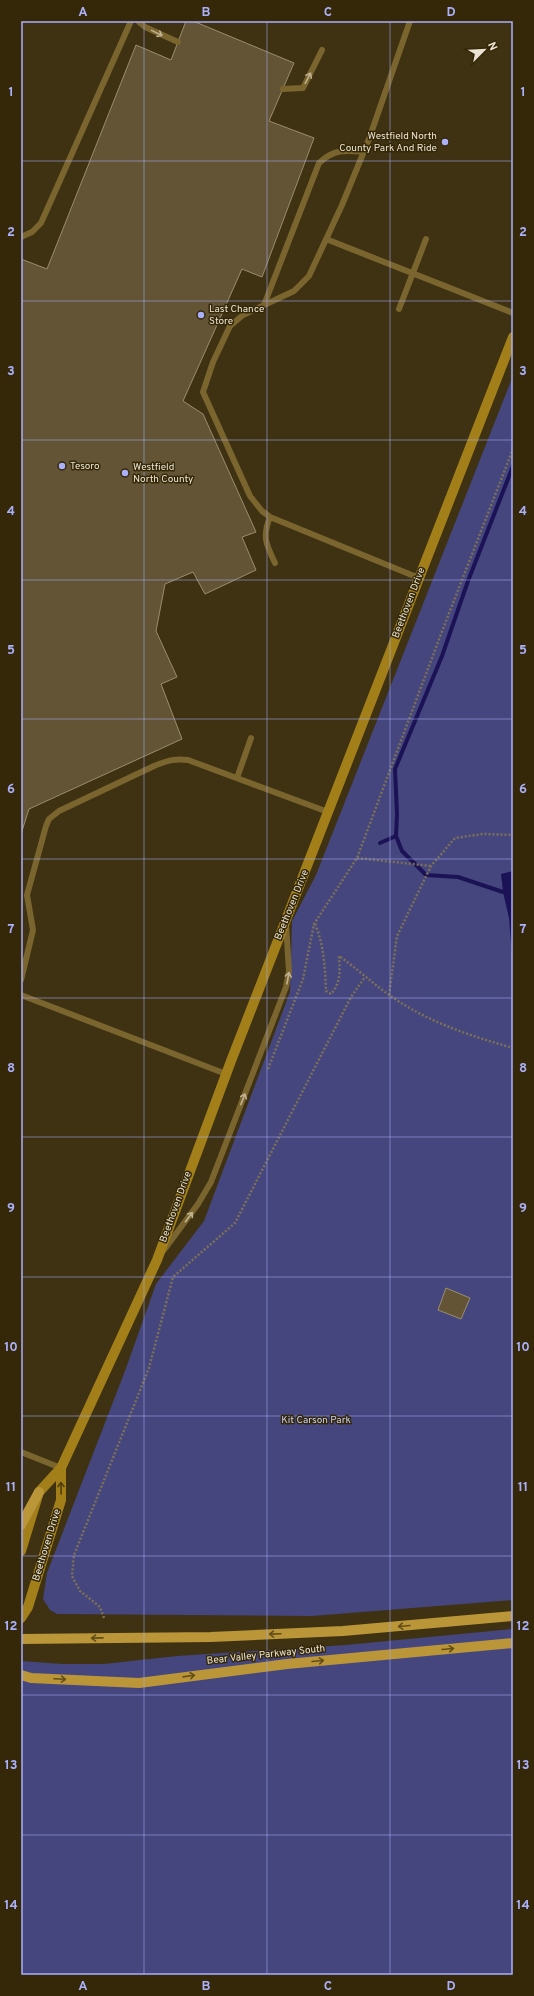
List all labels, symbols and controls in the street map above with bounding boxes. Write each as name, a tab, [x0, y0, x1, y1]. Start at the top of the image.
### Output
text: A	[78, 5, 88, 21]
text: B	[202, 5, 211, 21]
text: C	[324, 5, 332, 21]
text: D	[446, 5, 456, 21]
one-way arrow	[151, 30, 163, 37]
north arrow	[464, 30, 504, 70]
text: N	[484, 40, 500, 53]
one-way arrow	[305, 72, 312, 84]
text: 1	[8, 85, 14, 101]
text: 1	[520, 85, 526, 101]
place label: Westfield North County Park And Ride	[339, 130, 437, 155]
marker: Westfield North County Park And Ride	[440, 137, 450, 147]
text: 2	[7, 225, 15, 241]
text: 2	[519, 225, 527, 241]
place label: Last Chance Store	[209, 303, 264, 328]
marker: Last Chance Store	[196, 310, 206, 320]
text: 3	[7, 364, 15, 380]
text: 3	[519, 364, 527, 380]
place label: Tesoro	[70, 460, 100, 473]
marker: Tesoro	[57, 461, 67, 471]
place label: Westfield North County	[133, 461, 193, 486]
marker: Westfield North County	[120, 468, 130, 478]
text: 4	[7, 504, 15, 520]
text: 4	[519, 504, 527, 520]
street label: Beethoven Drive	[390, 566, 428, 640]
text: 5	[7, 643, 15, 659]
text: 5	[519, 643, 527, 659]
text: 6	[7, 782, 15, 798]
text: 6	[519, 782, 527, 798]
street label: Beethoven Drive	[272, 868, 312, 942]
text: 7	[8, 922, 15, 938]
text: 7	[520, 922, 527, 938]
one-way arrow	[284, 972, 292, 985]
text: 8	[7, 1061, 15, 1077]
text: 8	[519, 1061, 527, 1077]
one-way arrow	[239, 1094, 247, 1106]
street label: Beethoven Drive	[157, 1170, 195, 1244]
text: 9	[7, 1201, 15, 1217]
text: 9	[519, 1201, 527, 1217]
one-way arrow	[184, 1212, 193, 1223]
text: 10	[4, 1340, 18, 1356]
text: 10	[516, 1340, 530, 1356]
park label: Kit Carson Park	[281, 1414, 351, 1427]
text: 11	[6, 1480, 16, 1496]
text: 11	[518, 1480, 528, 1496]
one-way arrow	[57, 1482, 65, 1495]
street label: Beethoven Drive	[30, 1507, 64, 1583]
text: 12	[4, 1619, 18, 1635]
text: 12	[516, 1619, 530, 1635]
one-way arrow	[398, 1622, 411, 1629]
one-way arrow	[269, 1630, 282, 1638]
one-way arrow	[91, 1634, 104, 1642]
street label: Bear Valley Parkway South	[206, 1642, 326, 1668]
one-way arrow	[441, 1645, 454, 1653]
one-way arrow	[311, 1657, 324, 1664]
one-way arrow	[182, 1672, 195, 1680]
one-way arrow	[53, 1675, 66, 1683]
text: 13	[5, 1758, 18, 1774]
text: 13	[517, 1758, 530, 1774]
text: 14	[4, 1898, 18, 1914]
text: 14	[516, 1898, 530, 1914]
text: A	[78, 1979, 88, 1995]
text: B	[202, 1979, 211, 1995]
text: C	[324, 1979, 332, 1995]
text: D	[446, 1979, 456, 1995]

